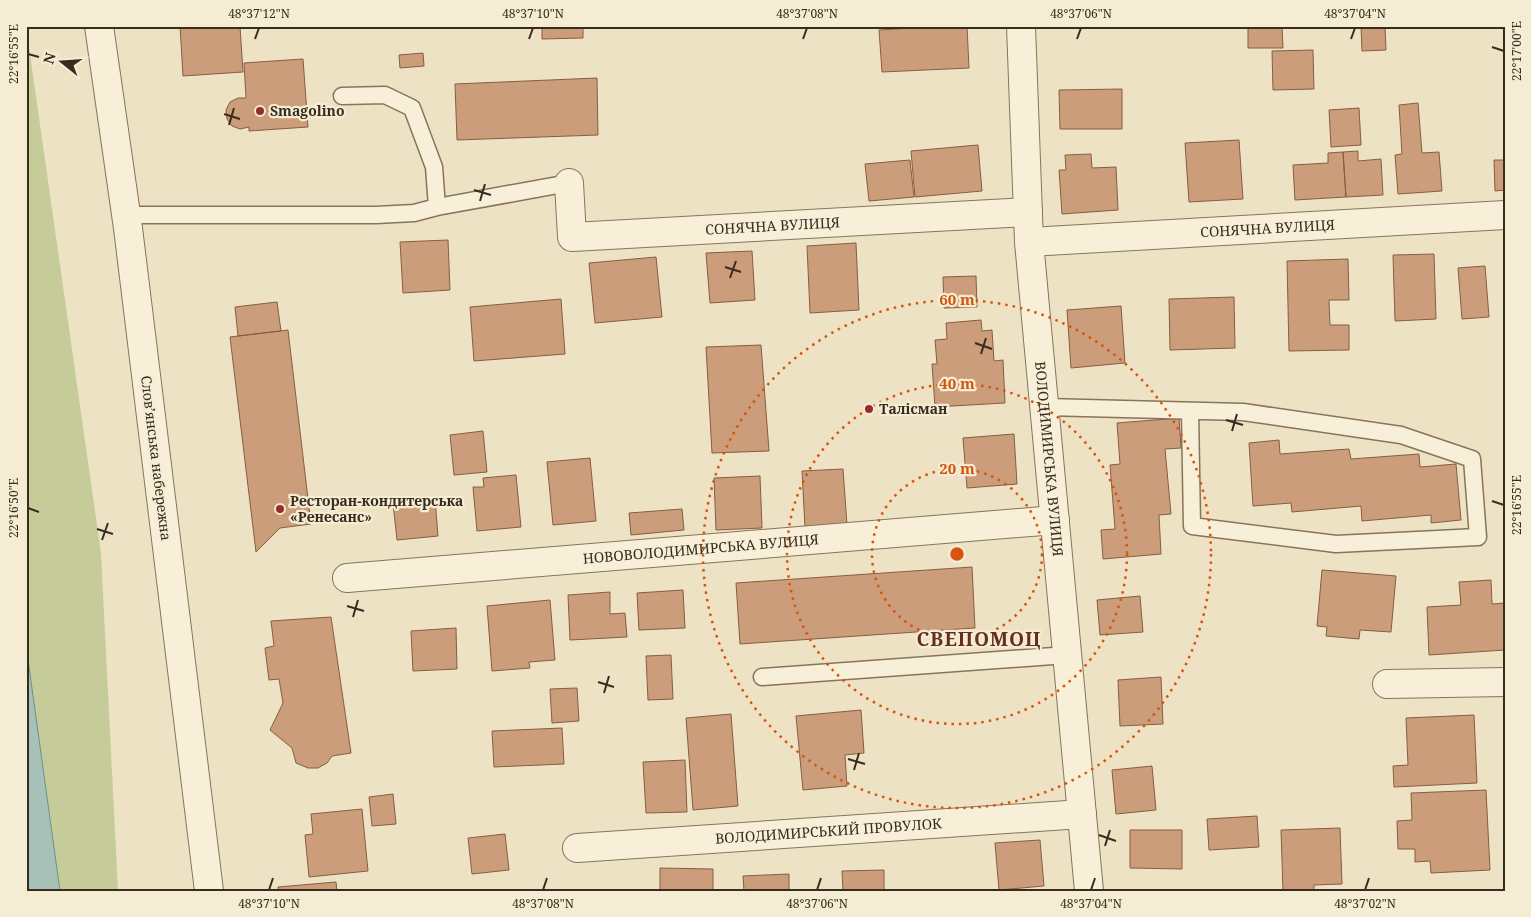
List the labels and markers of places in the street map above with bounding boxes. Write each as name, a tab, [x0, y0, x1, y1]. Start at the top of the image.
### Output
place label: Smagolino	[270, 101, 345, 120]
marker: Smagolino	[254, 105, 266, 117]
place label: Талісман	[879, 399, 948, 418]
marker: Талісман	[863, 403, 875, 415]
place label: Ресторан-кондитерська «Ренесанс»	[290, 491, 463, 526]
marker: Ресторан-кондитерська «Ренесанс»	[274, 503, 286, 515]
centre of rings	[948, 545, 966, 563]

